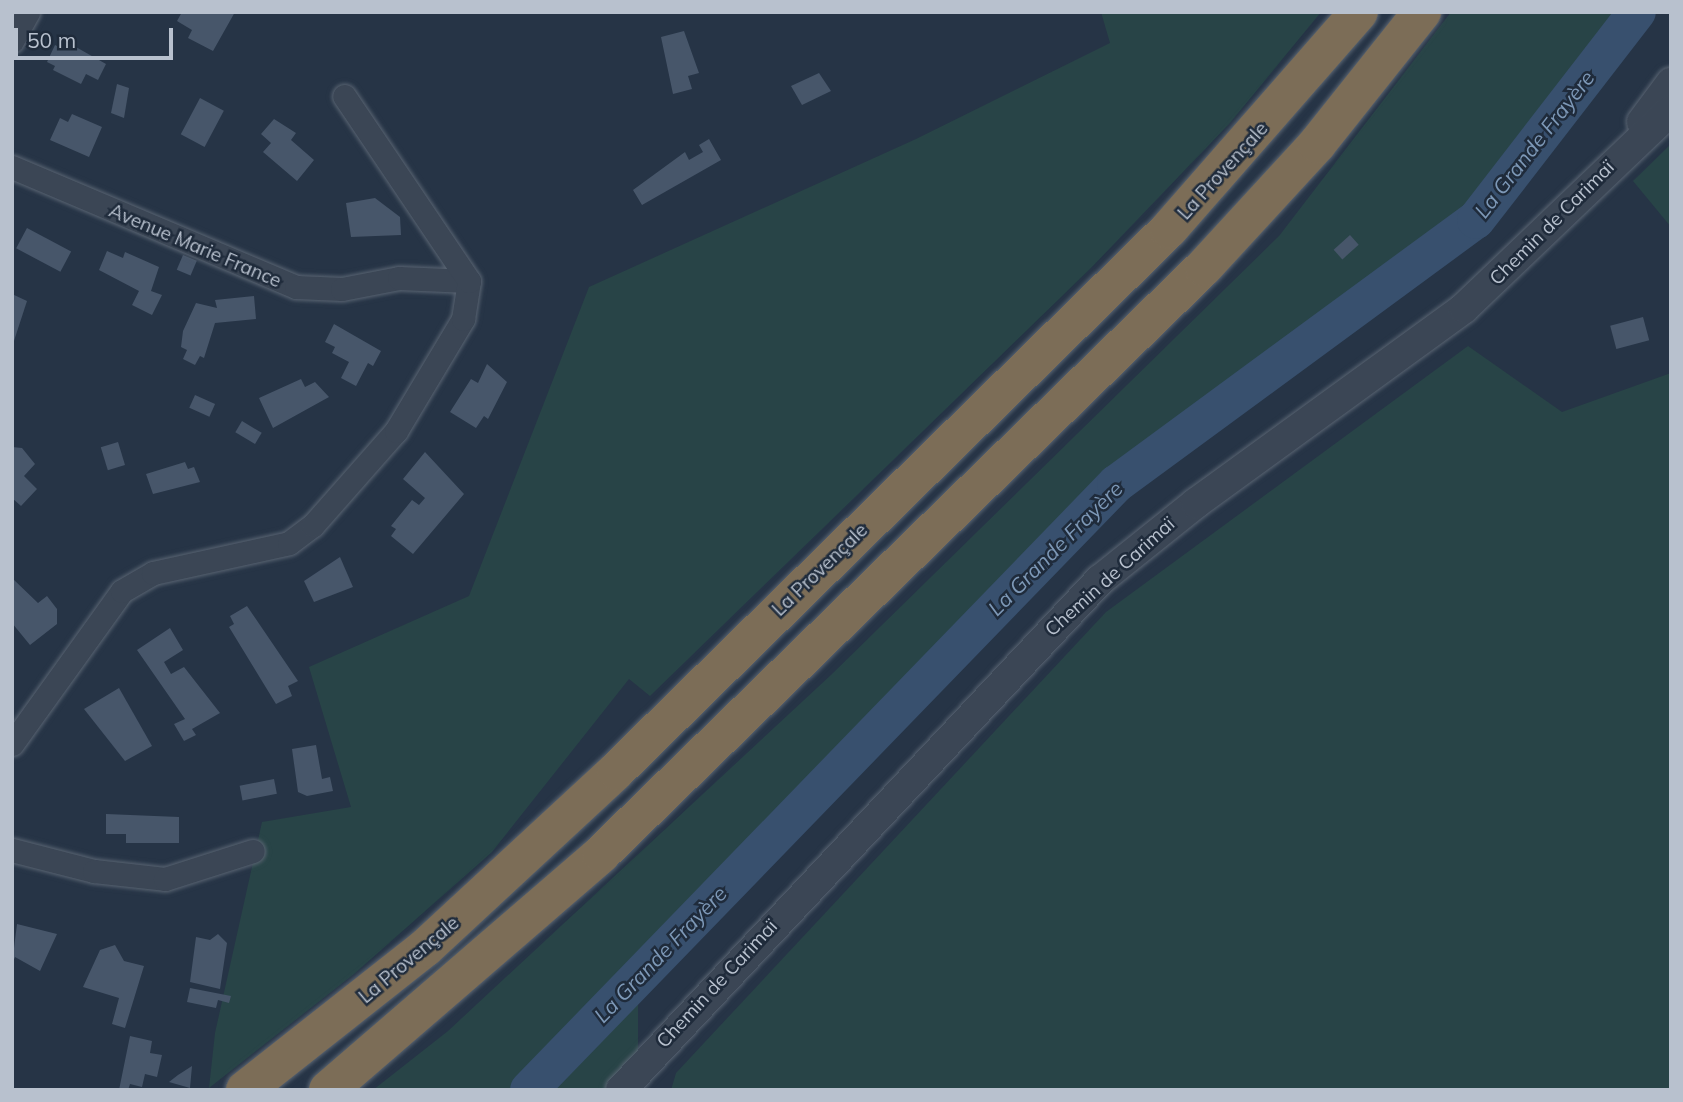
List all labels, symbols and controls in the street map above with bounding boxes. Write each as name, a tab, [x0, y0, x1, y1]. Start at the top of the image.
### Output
scale bar	[18, 14, 177, 58]
text: 50 m	[27, 27, 76, 53]
water label: La Grande Frayère	[1469, 65, 1599, 223]
street label: La Provençale	[1173, 118, 1273, 224]
street label: Chemin de Carimaï	[1485, 156, 1619, 290]
street label: Avenue Marie France	[105, 199, 285, 293]
water label: La Grande Frayère	[983, 476, 1127, 620]
street label: Chemin de Carimaï	[1040, 513, 1180, 641]
street label: La Provençale	[768, 519, 872, 621]
water label: La Grande Frayère	[589, 881, 731, 1027]
street label: La Provençale	[354, 912, 464, 1008]
street label: Chemin de Carimaï	[652, 915, 782, 1053]

